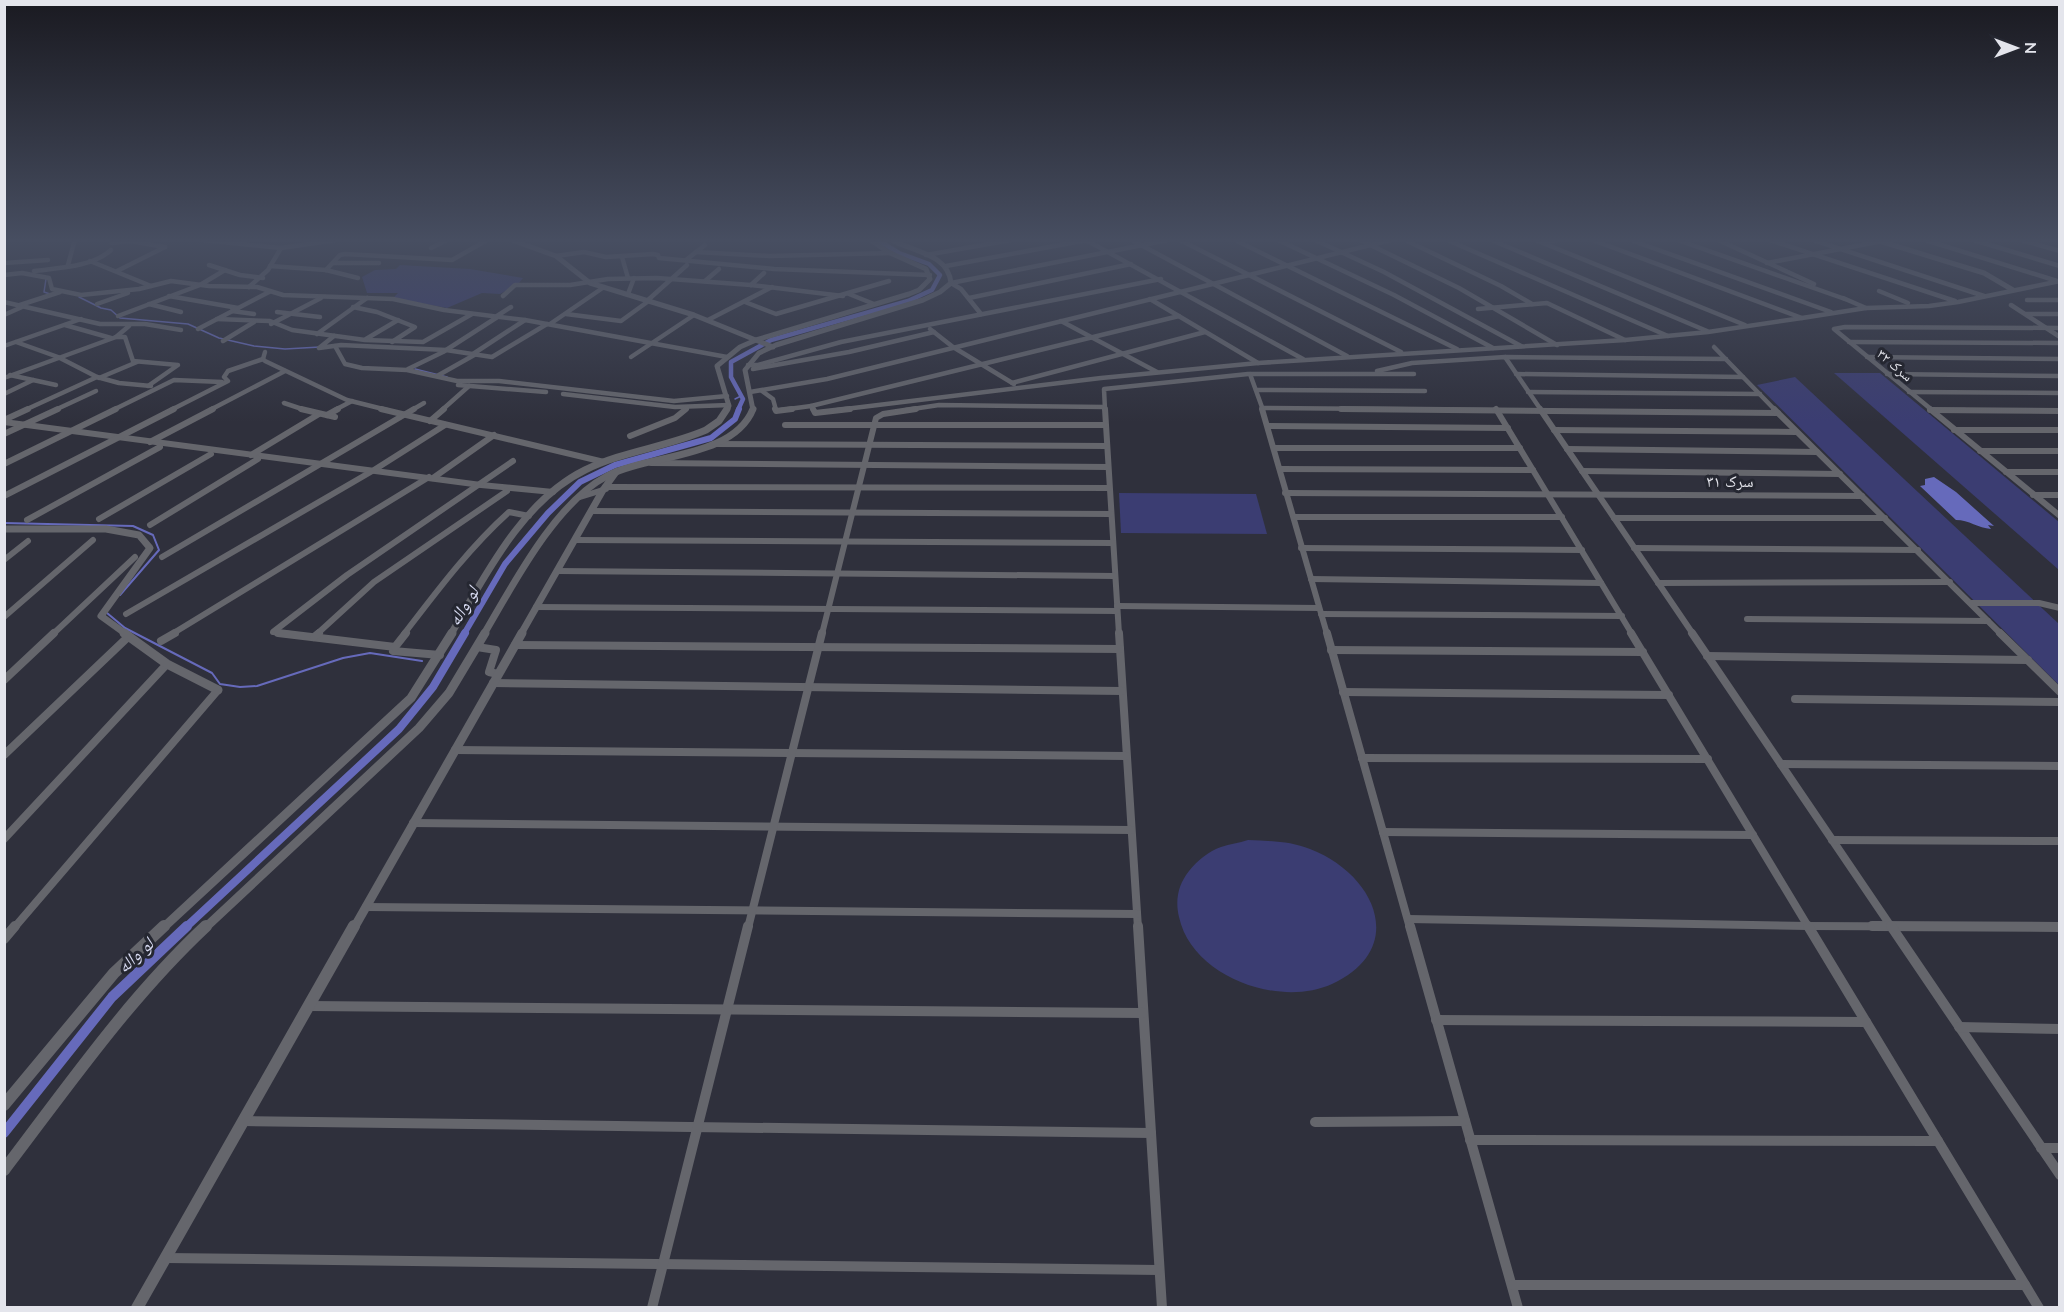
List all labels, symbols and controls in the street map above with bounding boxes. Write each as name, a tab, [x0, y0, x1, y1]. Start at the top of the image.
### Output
north arrow	[1986, 18, 2046, 78]
text: N	[2021, 42, 2041, 54]
street label: سرک ۳۲	[1873, 345, 1917, 385]
street label: سرک ۳۱	[1706, 471, 1754, 491]
water label: لو واله	[442, 580, 485, 630]
water label: لو واله	[112, 931, 160, 978]

